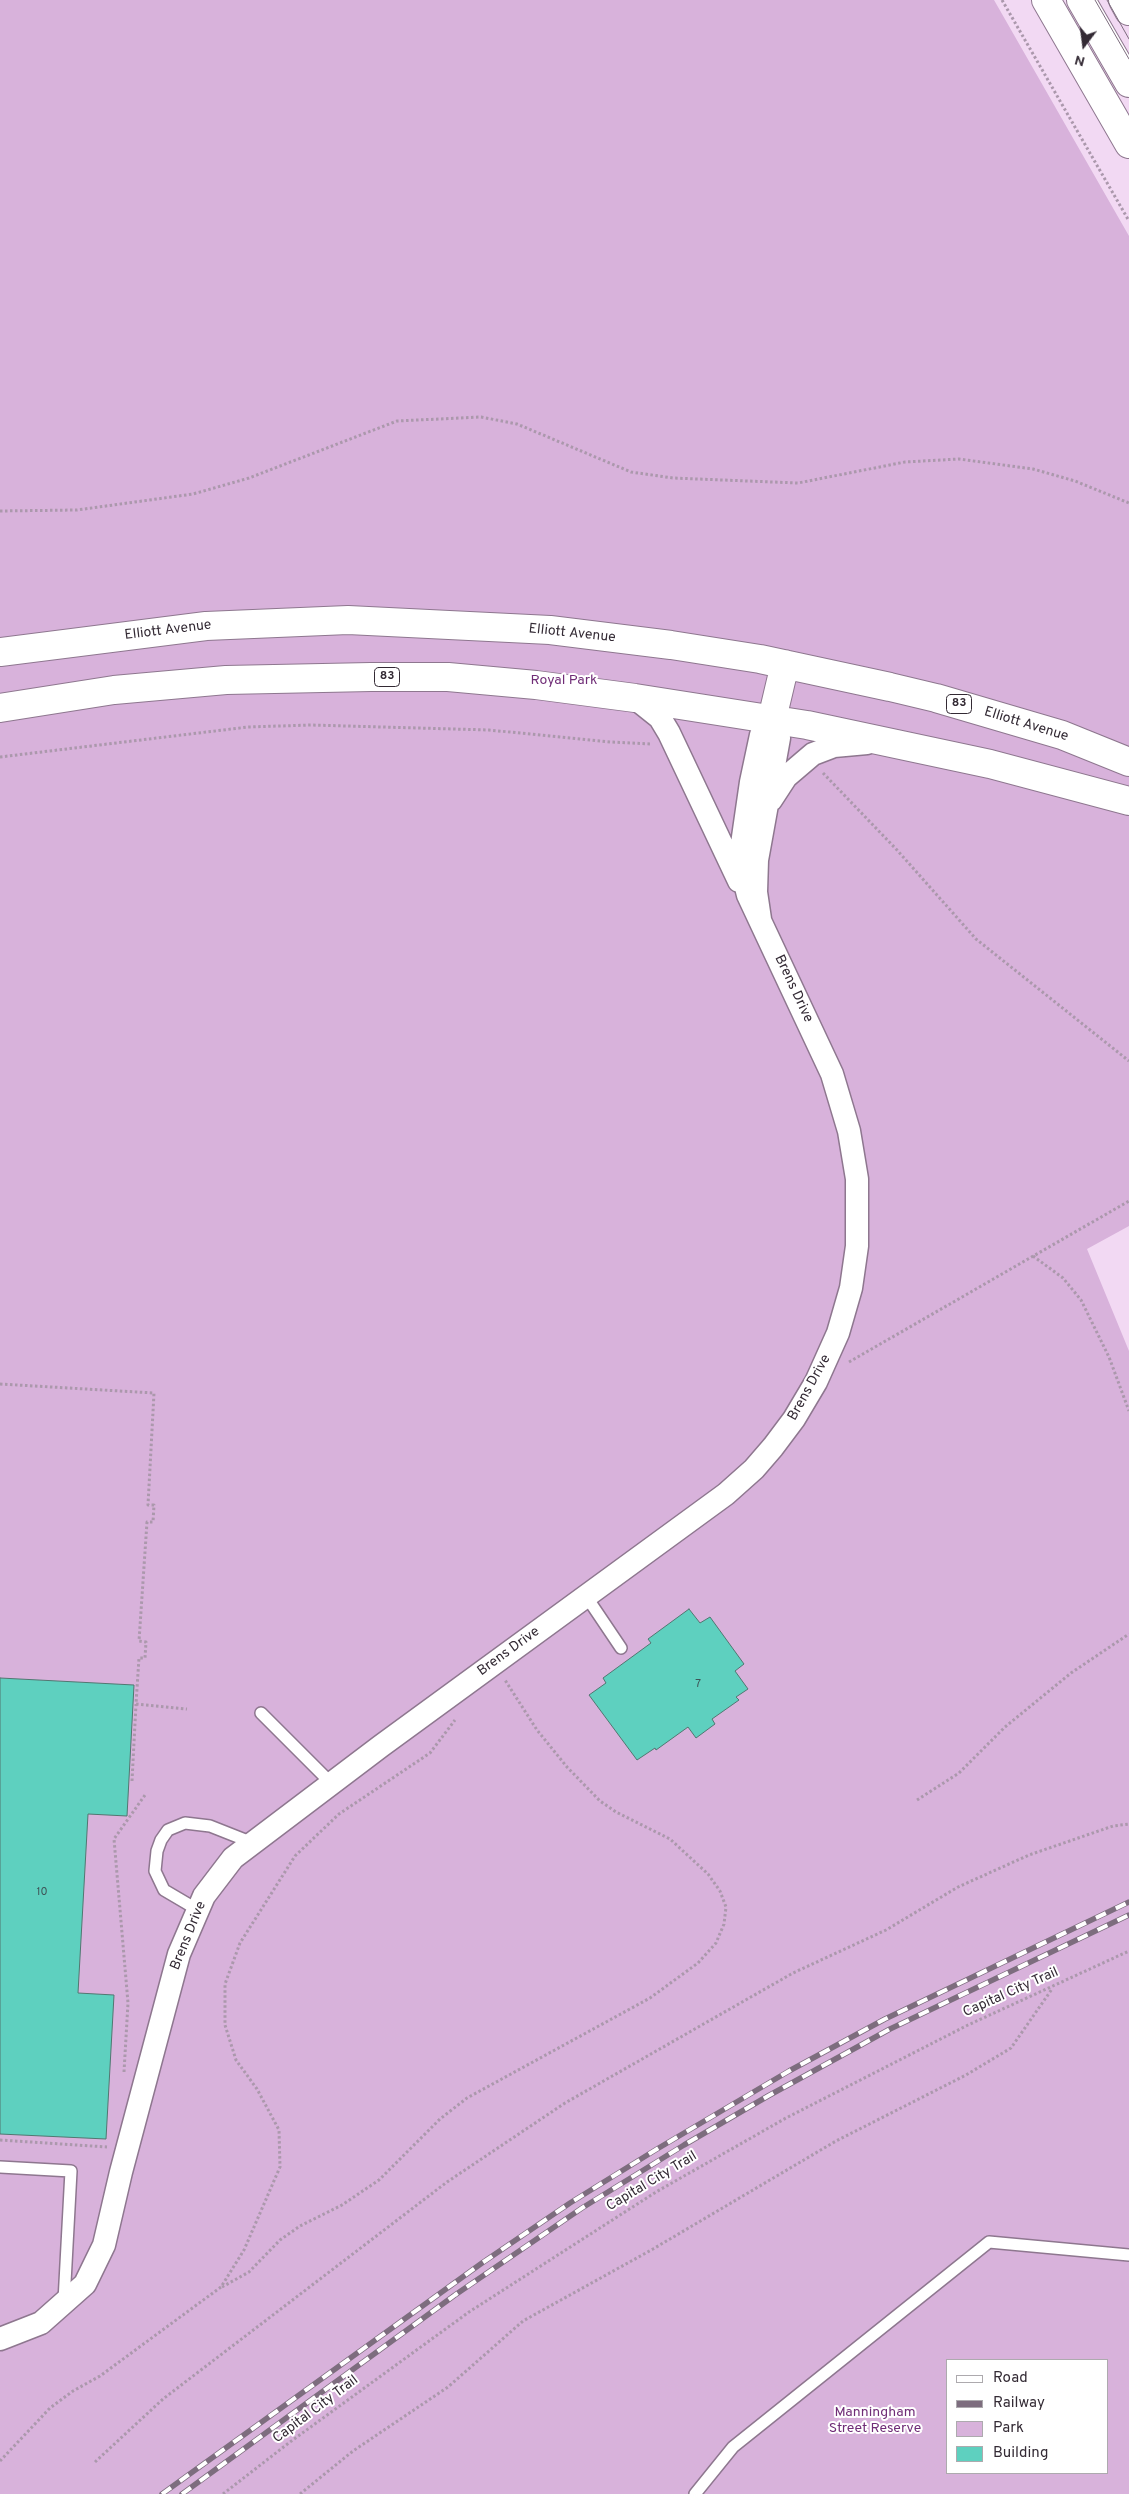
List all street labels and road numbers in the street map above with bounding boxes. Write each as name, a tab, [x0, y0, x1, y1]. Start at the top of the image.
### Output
street label: Elliott Avenue	[124, 617, 212, 645]
street label: Elliott Avenue	[528, 621, 616, 647]
road number: 83	[374, 668, 400, 686]
road number: 83	[946, 694, 972, 714]
street label: Elliott Avenue	[982, 704, 1070, 746]
street label: Brens Drive	[770, 952, 816, 1026]
street label: Brens Drive	[785, 1352, 835, 1424]
street label: Brens Drive	[475, 1624, 543, 1680]
street label: Brens Drive	[168, 1899, 210, 1973]
street label: Capital City Trail	[961, 1964, 1061, 2022]
street label: Capital City Trail	[604, 2148, 700, 2216]
street label: Capital City Trail	[270, 2372, 362, 2448]

